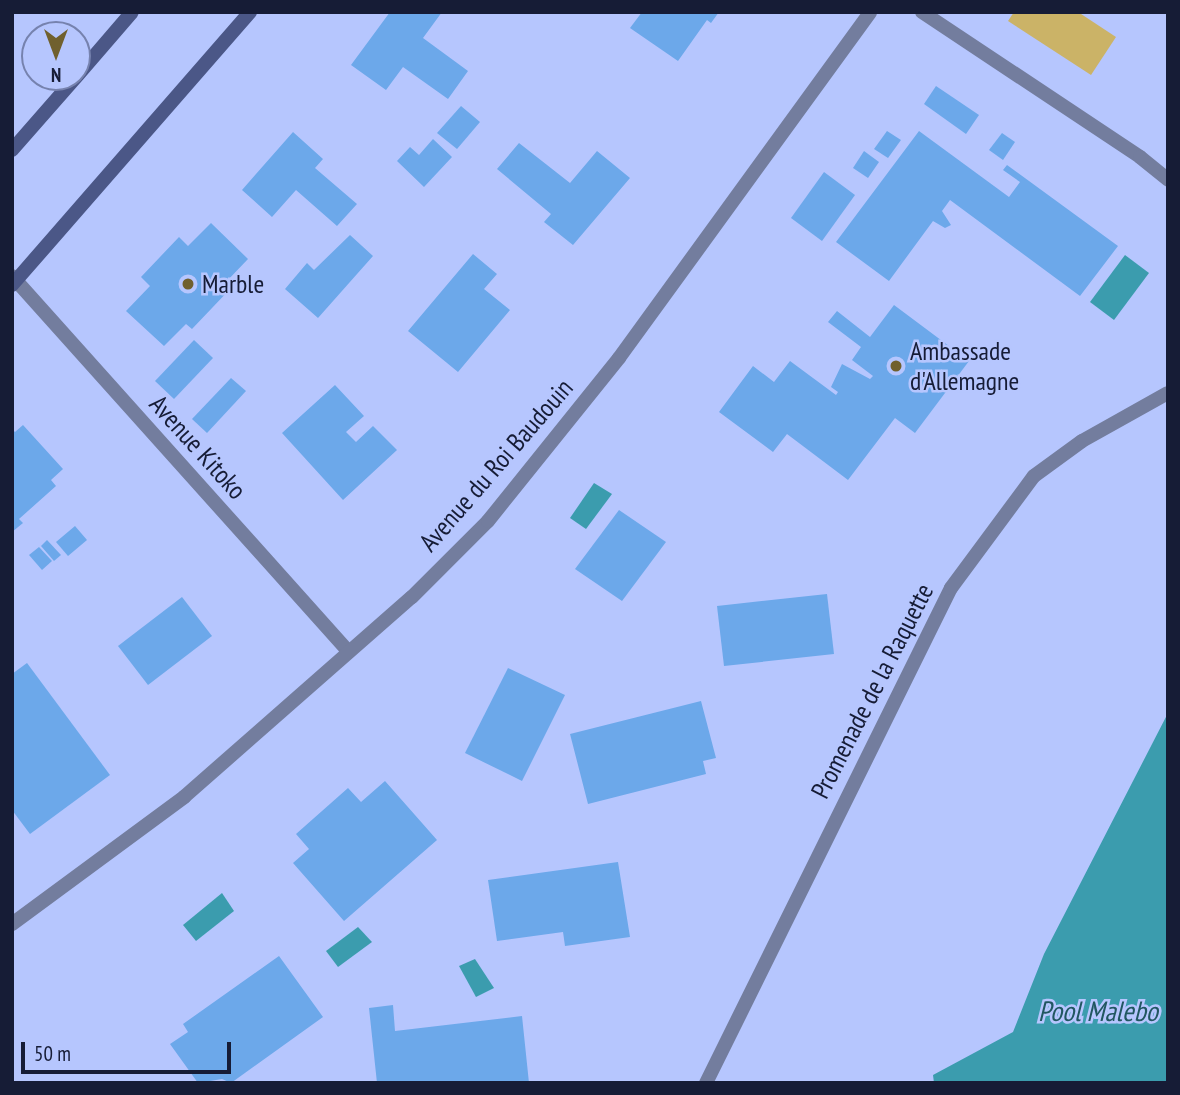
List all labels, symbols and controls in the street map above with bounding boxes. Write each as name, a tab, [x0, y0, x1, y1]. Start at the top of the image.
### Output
north arrow	[21, 21, 91, 91]
text: N	[51, 63, 61, 87]
place label: Marble	[202, 268, 264, 300]
marker: Marble	[180, 276, 196, 292]
place label: Ambassade d'Allemagne	[910, 335, 1019, 396]
marker: Ambassade d'Allemagne	[888, 358, 904, 374]
street label: Avenue du Roi Baudouin	[413, 373, 579, 557]
street label: Avenue Kitoko	[143, 389, 253, 505]
street label: Promenade de la Raquette	[804, 578, 940, 804]
water label: Pool Malebo	[1038, 994, 1158, 1028]
scale bar	[24, 1028, 234, 1072]
text: 50 m	[34, 1040, 71, 1067]

